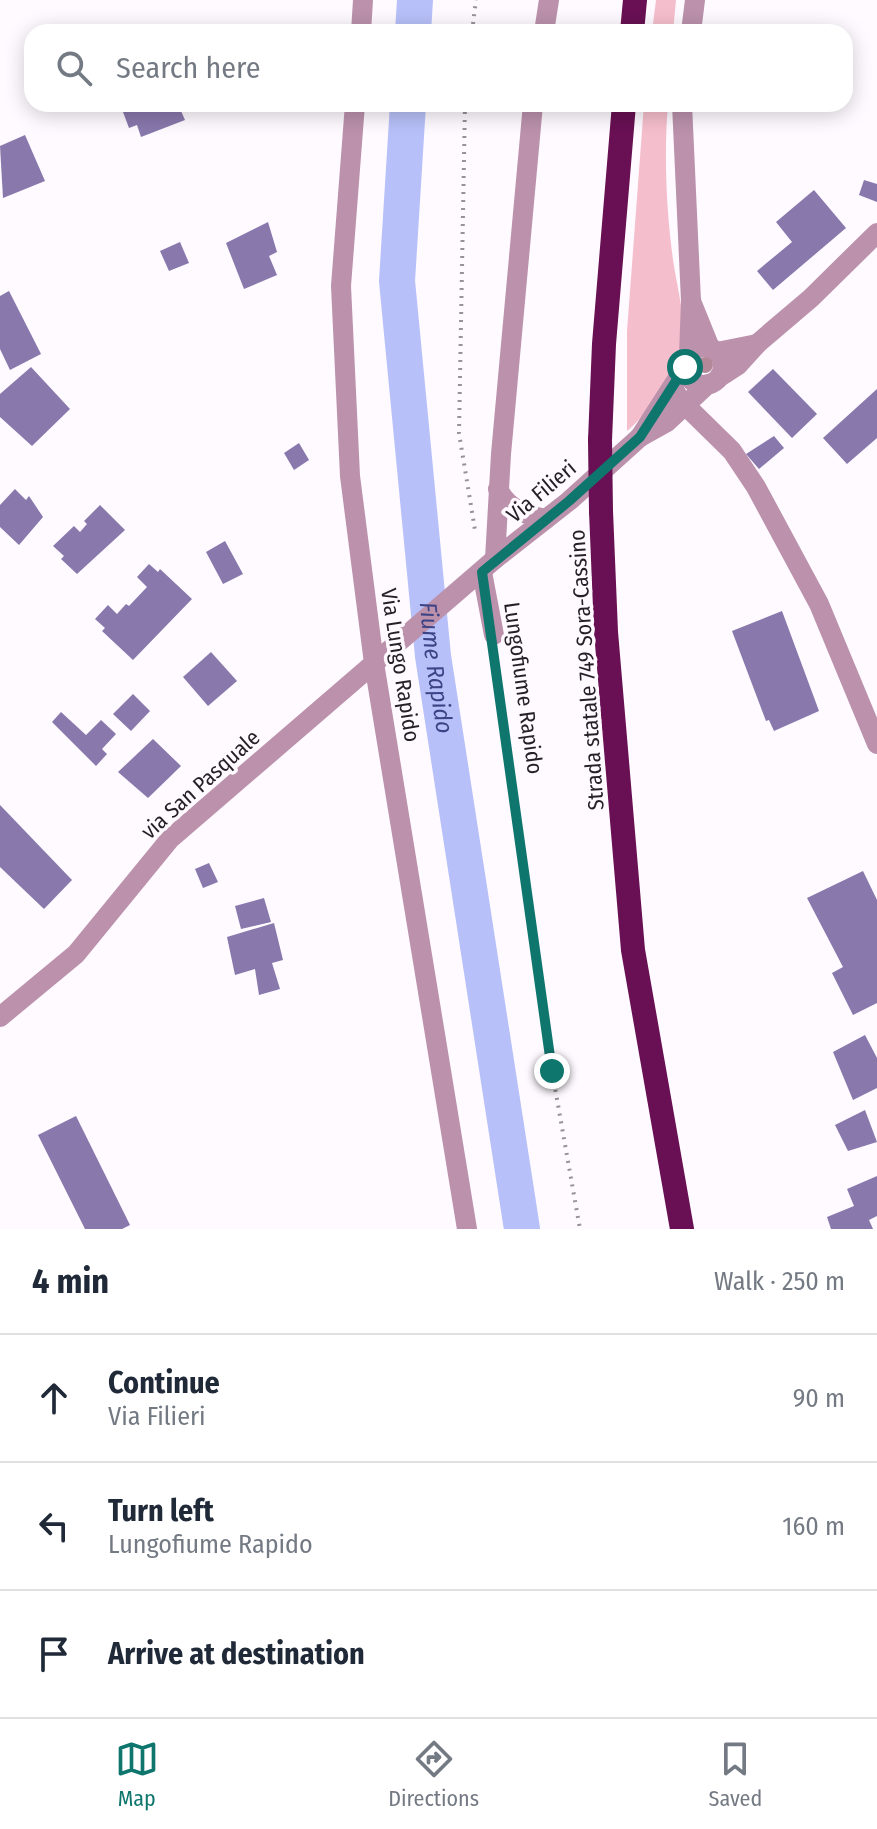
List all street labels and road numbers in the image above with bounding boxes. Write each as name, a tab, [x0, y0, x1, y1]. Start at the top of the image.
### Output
street label: Via Filieri	[501, 454, 582, 528]
street label: Strada statale 749 Sora-Cassino	[563, 529, 610, 811]
street label: Via Lungo Rapido	[375, 586, 426, 744]
street label: Lungofiume Rapido	[498, 600, 549, 776]
street label: via San Pasquale	[135, 724, 265, 845]

